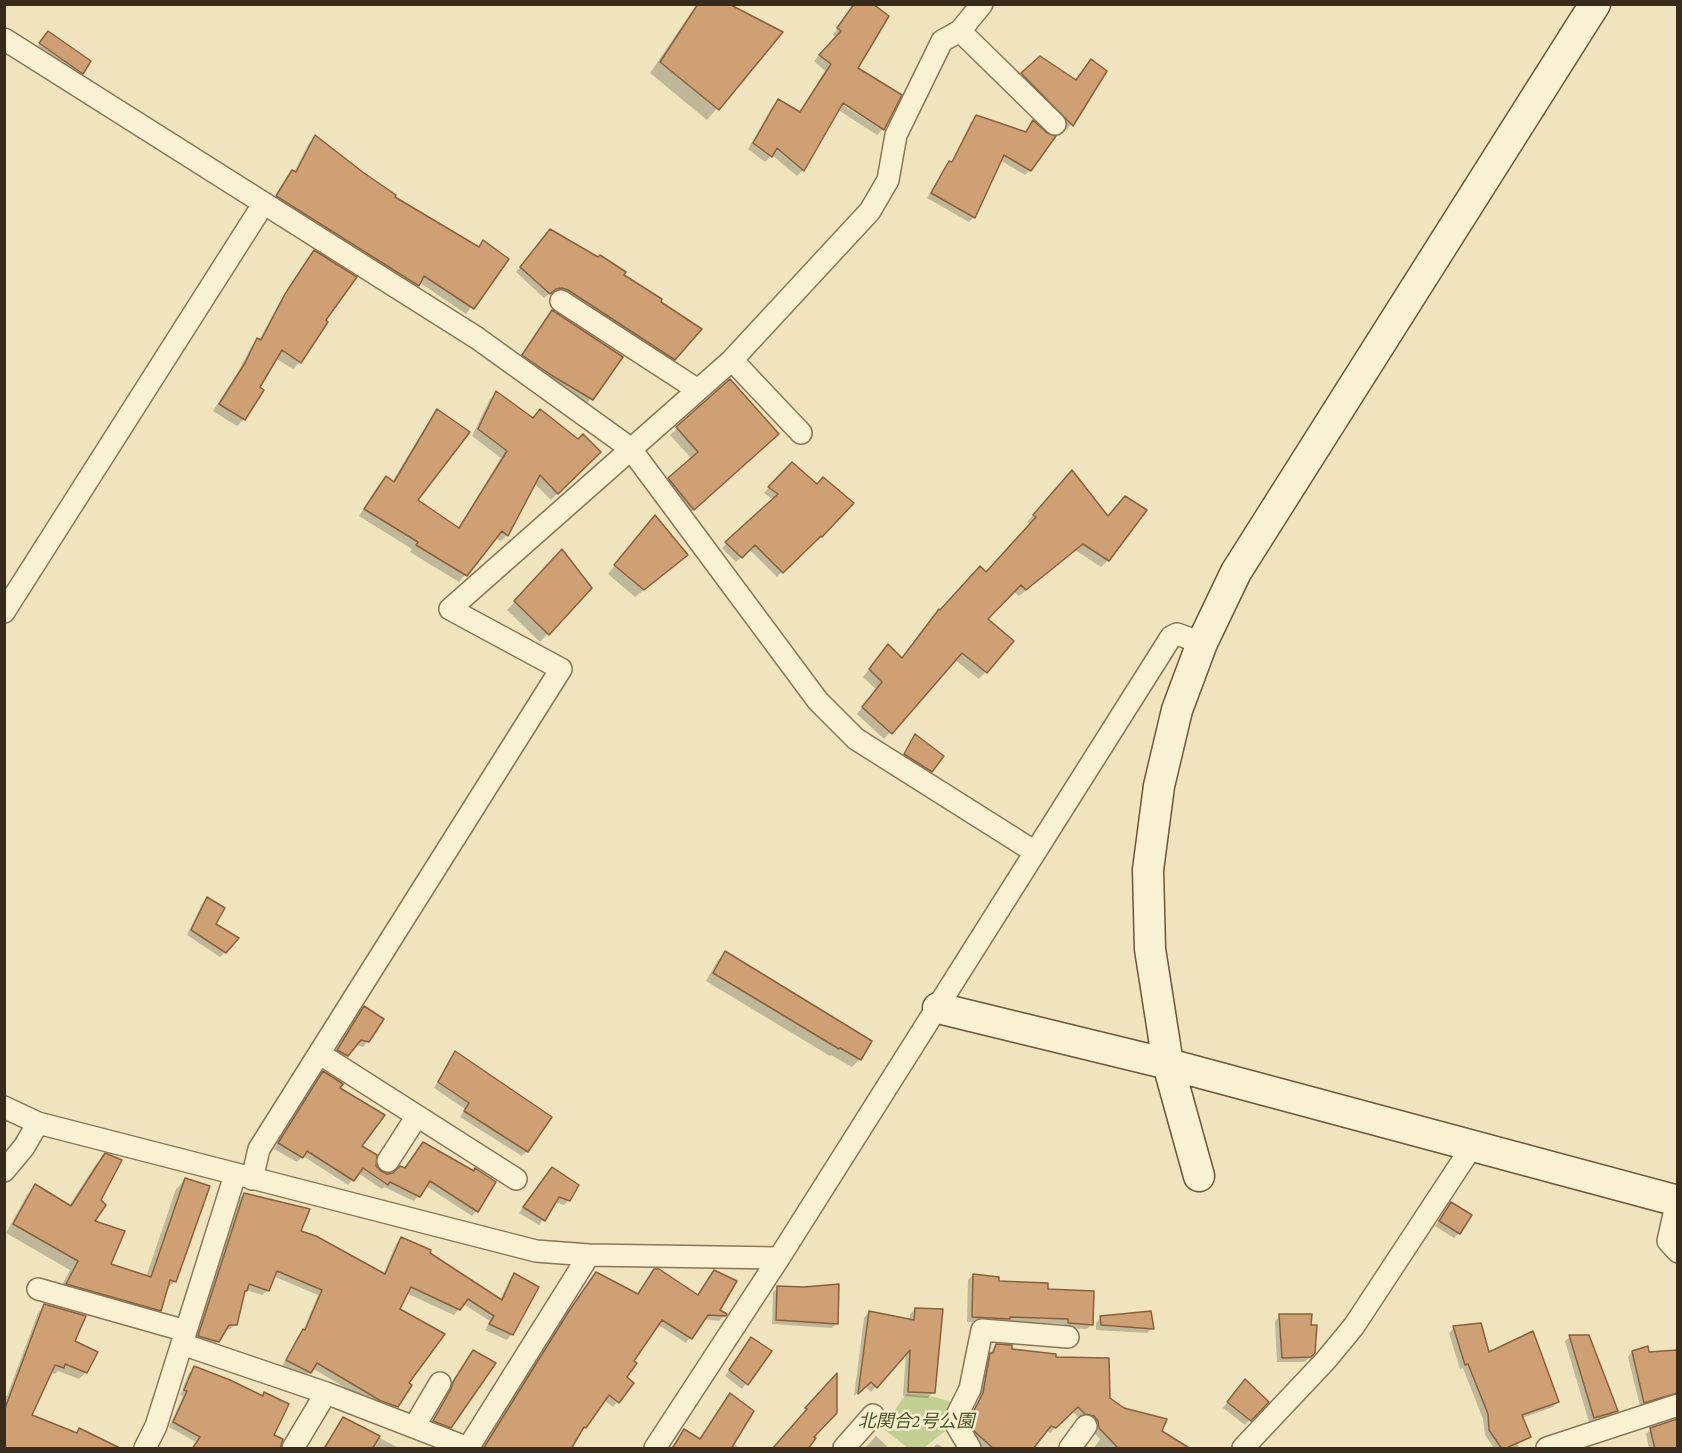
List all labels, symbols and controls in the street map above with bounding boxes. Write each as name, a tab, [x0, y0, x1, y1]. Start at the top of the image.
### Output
park label: 北関合2号公園	[858, 1410, 974, 1432]

